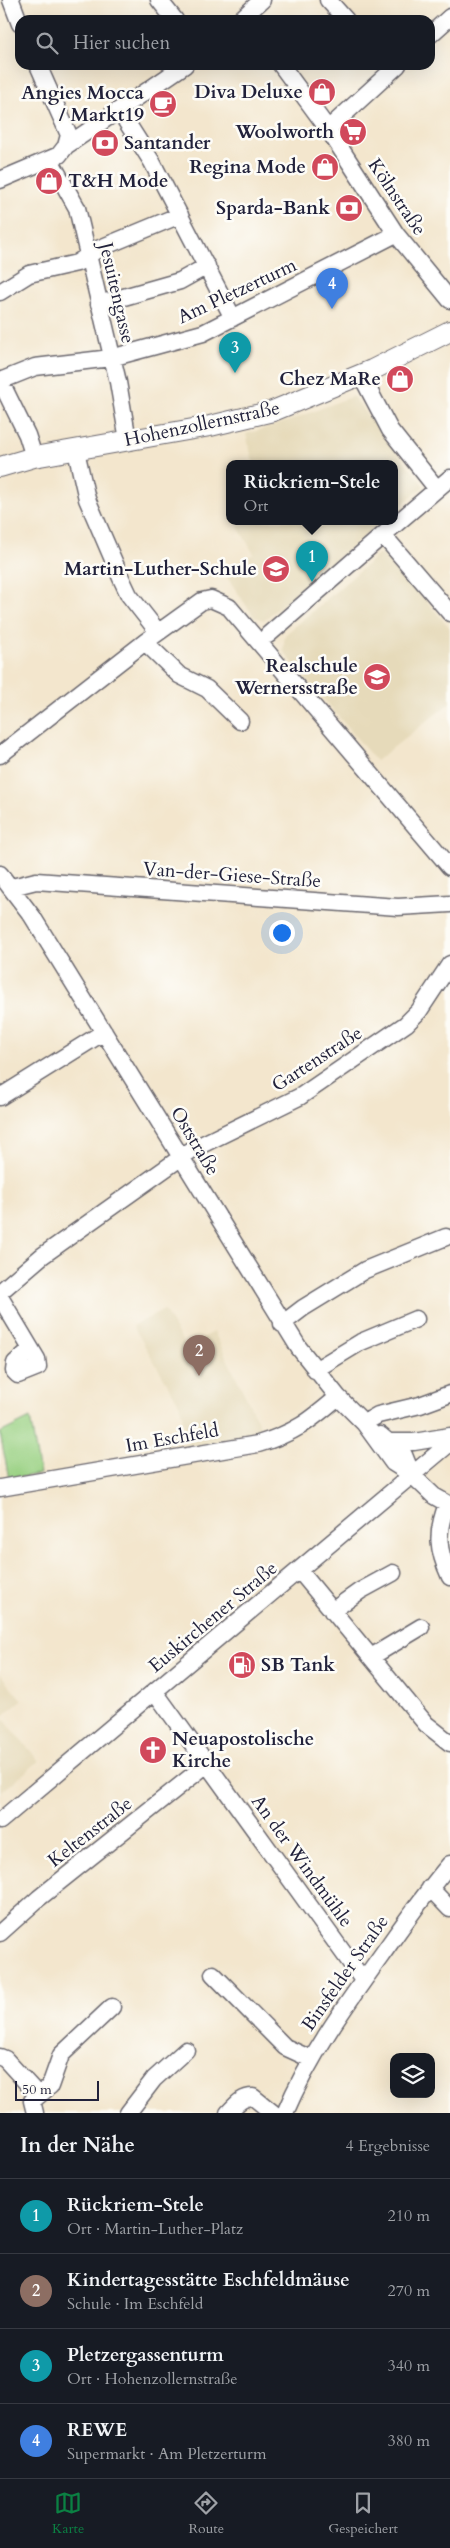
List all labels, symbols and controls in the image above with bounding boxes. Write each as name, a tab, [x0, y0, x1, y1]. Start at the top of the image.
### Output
search box	[15, 15, 435, 70]
icon: search	[33, 29, 61, 57]
text: Hier suchen	[73, 30, 170, 56]
shop icon: Diva Deluxe	[307, 77, 337, 107]
place label: Diva Deluxe	[194, 79, 303, 105]
place label: Angies Mocca / Markt19	[21, 80, 145, 128]
cafe icon: Angies Mocca / Markt19	[148, 89, 178, 119]
supermarket icon: Woolworth	[338, 117, 368, 147]
place label: Woolworth	[234, 119, 334, 145]
bank icon: Santander	[90, 128, 120, 158]
place label: Santander	[124, 130, 211, 156]
shop icon: Regina Mode	[310, 152, 340, 182]
street label: Kölnstraße	[362, 153, 432, 241]
place label: Regina Mode	[189, 154, 306, 180]
shop icon: T&H Mode	[34, 166, 64, 196]
place label: T&H Mode	[68, 168, 168, 194]
bank icon: Sparda-Bank	[334, 193, 364, 223]
place label: Sparda-Bank	[216, 195, 330, 221]
street label: Jesuitengasse	[92, 237, 141, 346]
street label: Am Pletzerturm	[173, 252, 302, 330]
pin: 4	[316, 268, 348, 309]
pin: 3	[219, 332, 251, 373]
shop icon: Chez MaRe	[385, 364, 415, 394]
place label: Chez MaRe	[279, 366, 381, 392]
street label: Hohenzollernstraße	[122, 395, 282, 453]
popup	[226, 460, 398, 525]
text: Rückriem-Stele	[244, 469, 380, 495]
text: Ort	[244, 495, 268, 517]
pin: 1	[296, 541, 328, 582]
school or university icon: Martin-Luther-Schule	[261, 554, 291, 584]
place label: Martin-Luther-Schule	[64, 556, 257, 582]
place label: Realschule Wernersstraße	[234, 653, 358, 701]
school or university icon: Realschule Wernersstraße	[362, 662, 392, 692]
street label: Van-der-Giese-Straße	[142, 856, 322, 894]
your location	[269, 920, 295, 946]
street label: Gartenstraße	[267, 1020, 367, 1098]
street label: Oststraße	[164, 1102, 226, 1180]
pin: 2	[183, 1335, 215, 1376]
street label: Im Eschfeld	[123, 1417, 221, 1459]
street label: Euskirchener Straße	[143, 1555, 283, 1679]
fuel station icon: SB Tank	[227, 1650, 257, 1680]
place label: SB Tank	[261, 1652, 335, 1678]
place label: Neuapostolische Kirche	[172, 1726, 314, 1774]
church icon: Neuapostolische Kirche	[138, 1735, 168, 1765]
street label: An der Windmühle	[245, 1790, 359, 1932]
street label: Keltenstraße	[42, 1791, 138, 1873]
street label: Binsfelder Straße	[295, 1910, 395, 2036]
map controls	[390, 2053, 435, 2098]
button: layers	[390, 2053, 435, 2098]
scale bar	[15, 2078, 99, 2101]
text: 50 m	[22, 2080, 52, 2099]
text: In der Nähe	[20, 2131, 135, 2160]
text: 4 Ergebnisse	[345, 2135, 430, 2157]
text: Rückriem-Stele	[67, 2192, 204, 2218]
text: 1	[32, 2205, 40, 2227]
text: 210 m	[388, 2205, 430, 2227]
text: Ort · Martin-Luther-Platz	[67, 2218, 243, 2240]
text: Kindertagesstätte Eschfeldmäuse	[67, 2267, 350, 2293]
text: 2	[32, 2280, 40, 2302]
text: 270 m	[388, 2280, 430, 2302]
text: Schule · Im Eschfeld	[67, 2293, 203, 2315]
text: Pletzergassenturm	[67, 2342, 224, 2368]
text: 3	[32, 2355, 40, 2377]
text: 340 m	[388, 2355, 430, 2377]
text: Ort · Hohenzollernstraße	[67, 2368, 238, 2390]
text: REWE	[67, 2417, 127, 2443]
text: 4	[32, 2430, 40, 2452]
text: 380 m	[388, 2430, 430, 2452]
text: Supermarkt · Am Pletzerturm	[67, 2443, 266, 2465]
tab: Karte	[52, 2489, 84, 2538]
tab: Route	[188, 2489, 224, 2538]
tab: Gespeichert	[328, 2489, 398, 2538]

